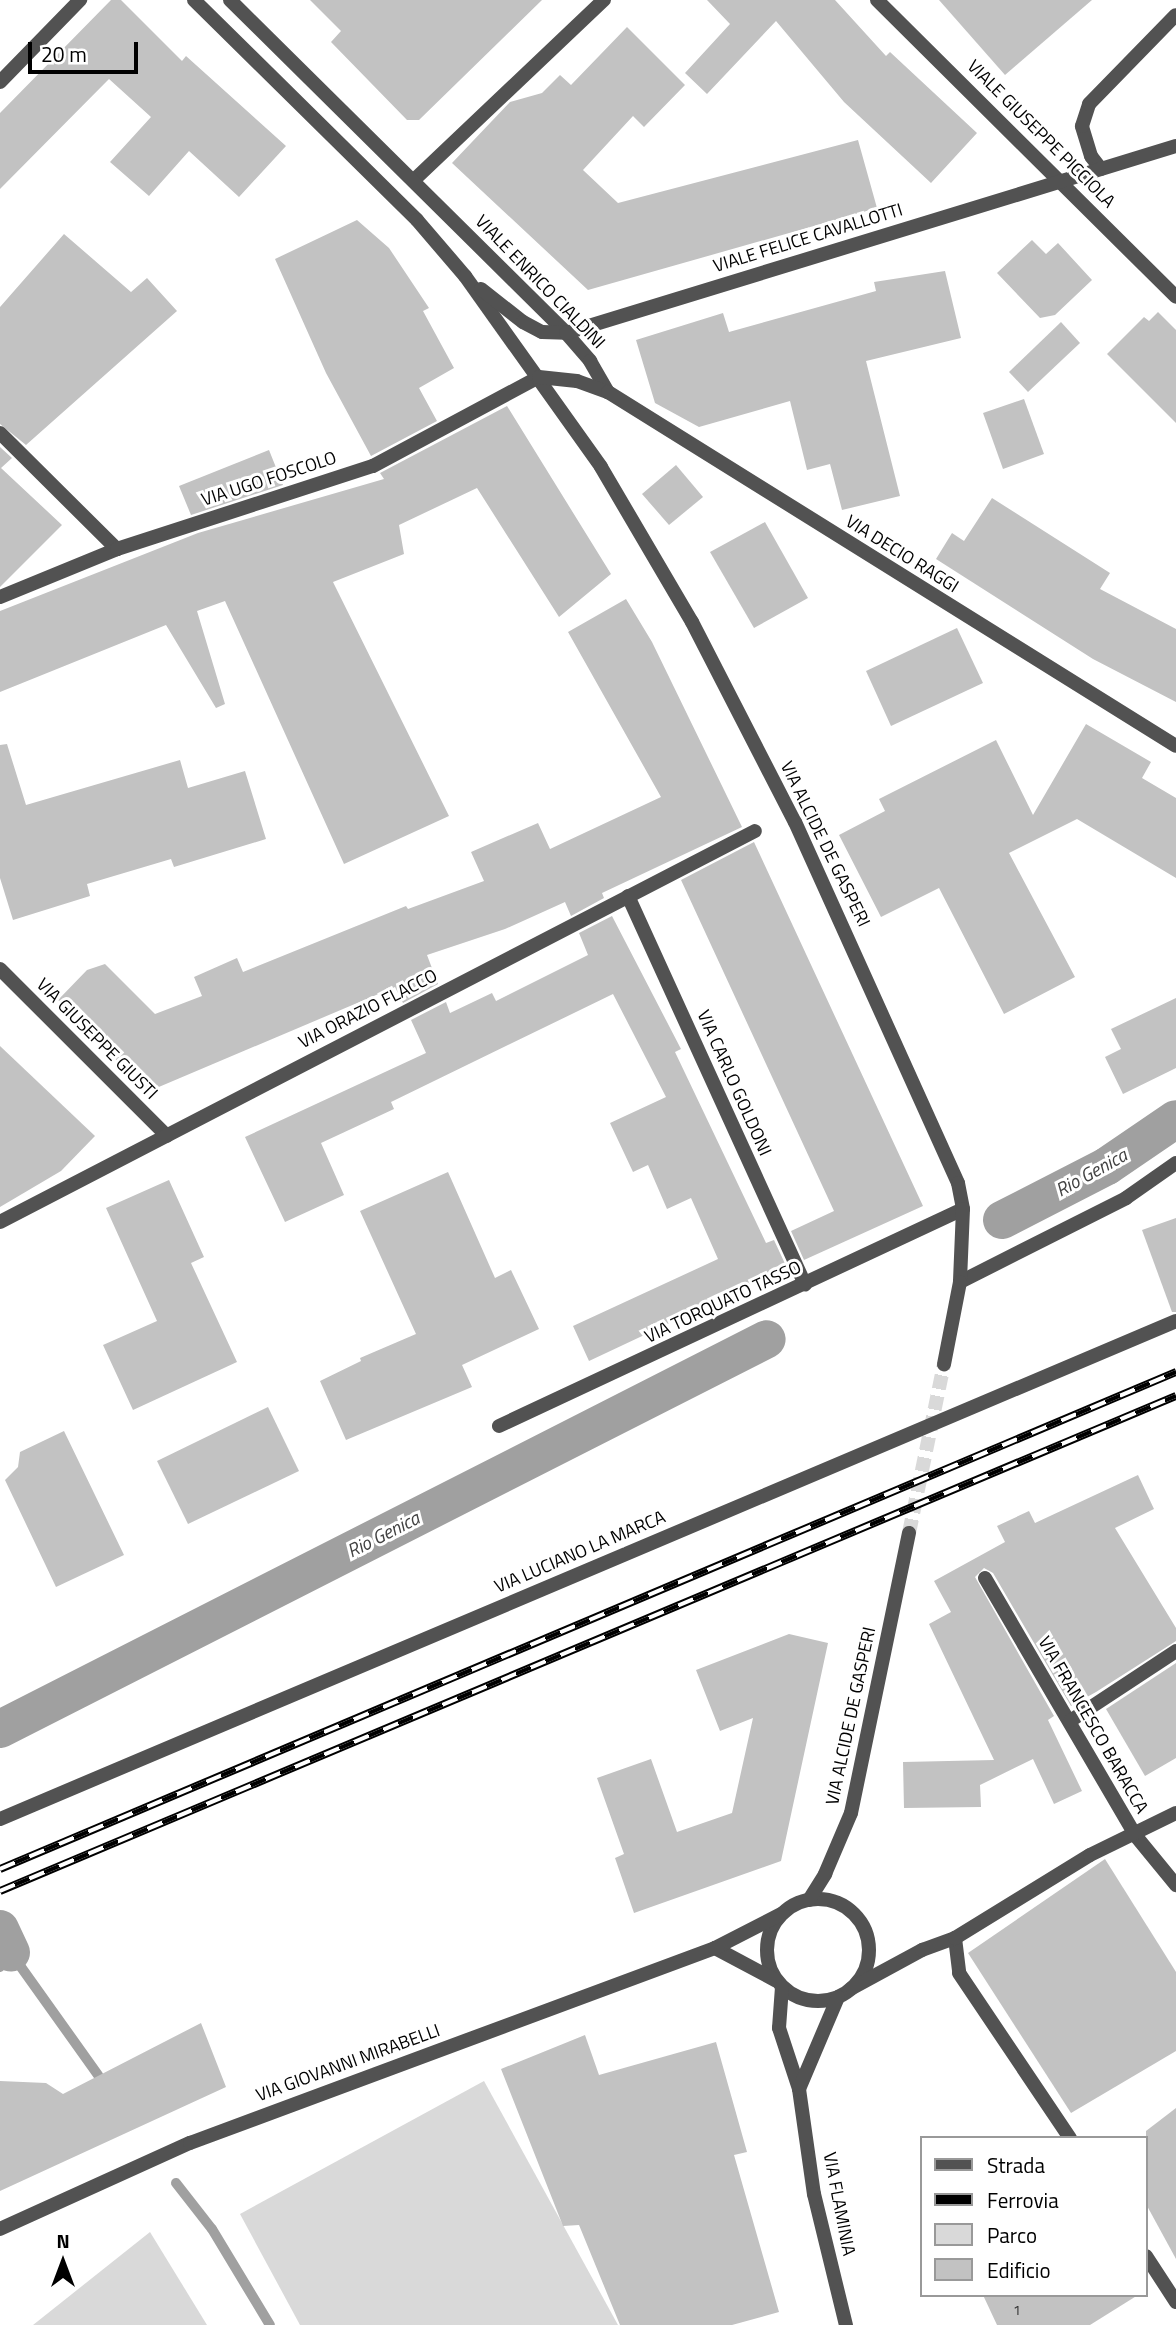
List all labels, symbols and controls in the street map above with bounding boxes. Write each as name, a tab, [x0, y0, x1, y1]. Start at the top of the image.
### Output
scale bar	[32, 28, 142, 72]
text: 20 m	[41, 38, 87, 70]
street label: VIALE GIUSEPPE PICCIOLA	[962, 55, 1120, 213]
street label: VIALE FELICE CAVALLOTTI	[711, 199, 905, 277]
street label: VIALE ENRICO CIALDINI	[471, 211, 609, 353]
street label: VIA UGO FOSCOLO	[199, 447, 339, 511]
street label: VIA DECIO RAGGI	[842, 511, 962, 597]
street label: VIA ALCIDE DE GASPERI	[776, 758, 874, 930]
street label: VIA ORAZIO FLACCO	[295, 965, 441, 1053]
street label: VIA GIUSEPPE GIUSTI	[32, 974, 162, 1104]
street label: VIA CARLO GOLDONI	[692, 1007, 776, 1159]
water label: Rio Genica	[1051, 1143, 1131, 1201]
street label: VIA TORQUATO TASSO	[641, 1256, 805, 1348]
water label: Rio Genica	[343, 1506, 423, 1562]
street label: VIA LUCIANO LA MARCA	[491, 1506, 669, 1598]
street label: VIA ALCIDE DE GASPERI	[822, 1625, 880, 1807]
street label: VIA FRANCESCO BARACCA	[1033, 1633, 1153, 1817]
street label: VIA GIOVANNI MIRABELLI	[253, 2020, 443, 2106]
legend	[920, 2136, 1148, 2297]
text: Strada	[987, 2149, 1045, 2181]
street label: VIA FLAMINIA	[818, 2150, 860, 2258]
text: Ferrovia	[987, 2184, 1059, 2216]
text: Parco	[987, 2219, 1037, 2251]
text: N	[56, 2226, 70, 2255]
north arrow	[28, 2227, 98, 2297]
text: Edificio	[987, 2254, 1051, 2286]
house number: 1	[1013, 2302, 1021, 2318]

